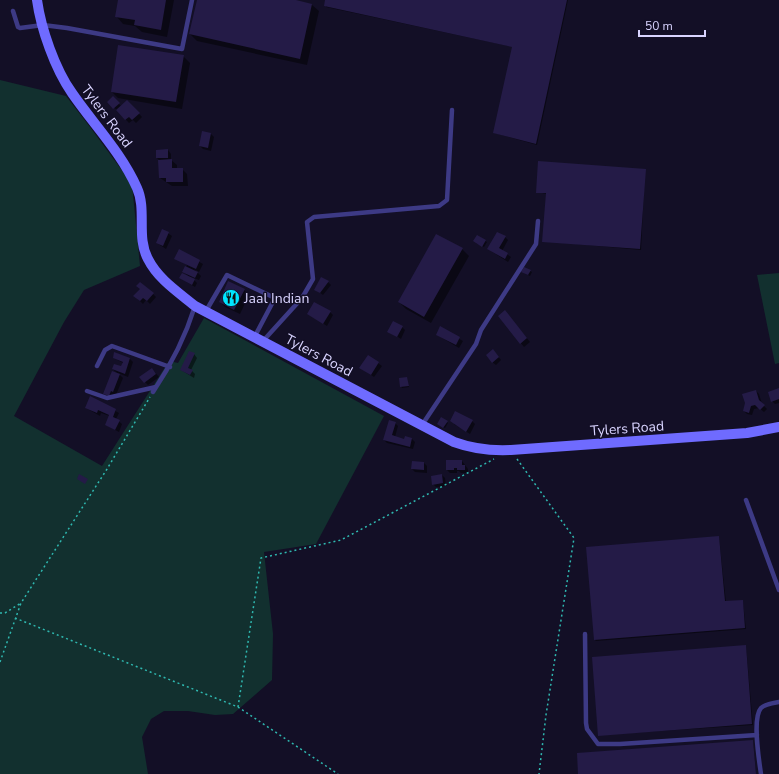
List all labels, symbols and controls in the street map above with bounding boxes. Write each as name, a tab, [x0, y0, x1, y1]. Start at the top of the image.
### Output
scale bar	[639, 12, 705, 38]
text: 50 m	[645, 18, 673, 34]
street label: Tylers Road	[77, 81, 136, 152]
restaurant icon: Jaal Indian	[221, 288, 241, 308]
place label: Jaal Indian	[243, 289, 309, 308]
street label: Tylers Road	[282, 330, 356, 381]
street label: Tylers Road	[589, 416, 665, 441]

